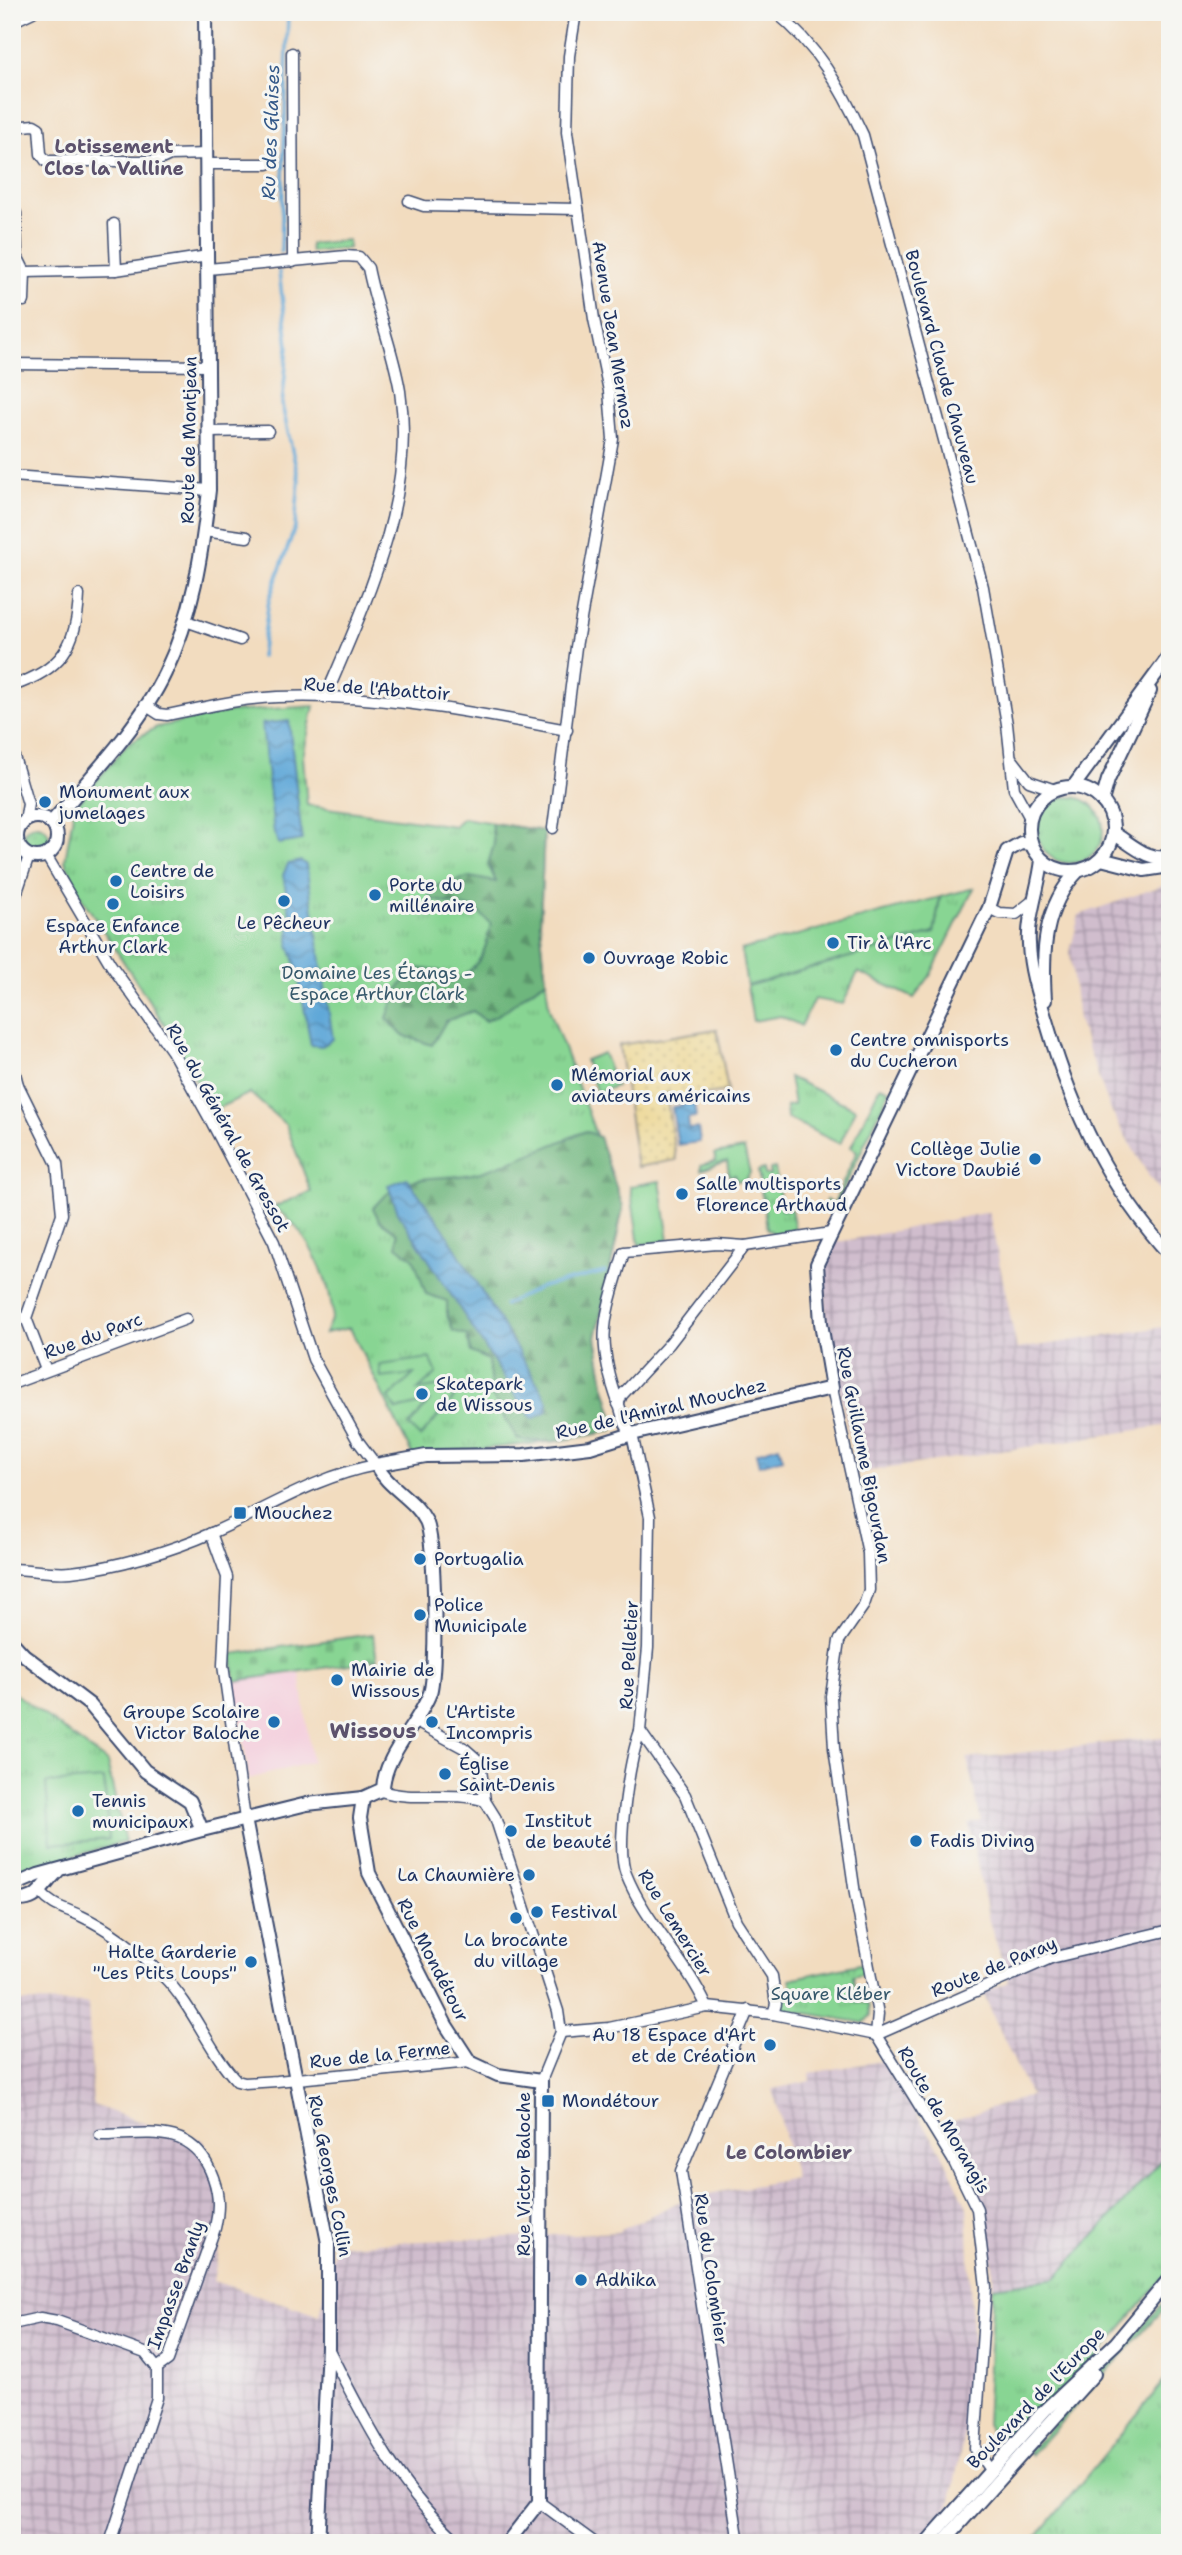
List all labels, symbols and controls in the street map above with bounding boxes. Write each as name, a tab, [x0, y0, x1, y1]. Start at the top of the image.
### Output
water label: Ru des Glaises	[256, 64, 285, 200]
district label: Lotissement Clos la Valline	[44, 134, 184, 181]
street label: Avenue Jean Mermoz	[586, 239, 640, 431]
street label: Boulevard Claude Chauveau	[899, 247, 985, 487]
street label: Route de Montjean	[176, 356, 202, 524]
street label: Rue de l'Abattoir	[303, 672, 451, 706]
place label: Monument aux jumelages	[58, 780, 189, 825]
marker: Monument aux jumelages	[37, 794, 53, 810]
place label: Centre de Loisirs	[130, 859, 214, 904]
marker: Centre de Loisirs	[108, 873, 124, 889]
place label: Porte du millénaire	[389, 873, 475, 918]
marker: Porte du millénaire	[367, 887, 383, 903]
marker: Le Pêcheur	[276, 893, 292, 909]
marker: Espace Enfance Arthur Clark	[105, 896, 121, 912]
place label: Le Pêcheur	[237, 911, 331, 935]
place label: Espace Enfance Arthur Clark	[46, 914, 180, 959]
place label: Tir à l'Arc	[847, 931, 932, 955]
marker: Tir à l'Arc	[825, 935, 841, 951]
place label: Ouvrage Robic	[603, 946, 729, 970]
marker: Ouvrage Robic	[581, 950, 597, 966]
park label: Domaine Les Étangs - Espace Arthur Clark	[282, 961, 472, 1006]
street label: Rue du Général de Gressot	[161, 1019, 296, 1237]
place label: Centre omnisports du Cucheron	[850, 1028, 1009, 1073]
marker: Centre omnisports du Cucheron	[828, 1042, 844, 1058]
place label: Mémorial aux aviateurs américains	[571, 1063, 751, 1108]
marker: Mémorial aux aviateurs américains	[549, 1077, 565, 1093]
place label: Collège Julie Victore Daubié	[895, 1137, 1021, 1182]
marker: Collège Julie Victore Daubié	[1027, 1151, 1043, 1167]
place label: Salle multisports Florence Arthaud	[696, 1172, 847, 1217]
marker: Salle multisports Florence Arthaud	[674, 1186, 690, 1202]
street label: Rue du Parc	[40, 1307, 146, 1365]
street label: Rue Guillaume Bigourdan	[831, 1345, 897, 1565]
place label: Skatepark de Wissous	[436, 1372, 533, 1417]
street label: Rue de l'Amiral Mouchez	[553, 1373, 769, 1445]
marker: Skatepark de Wissous	[414, 1386, 430, 1402]
place label: Mouchez	[254, 1501, 333, 1525]
marker: Mouchez	[232, 1505, 248, 1521]
place label: Portugalia	[434, 1547, 524, 1571]
marker: Portugalia	[412, 1551, 428, 1567]
place label: Police Municipale	[434, 1593, 527, 1638]
street label: Rue Pelletier	[614, 1600, 644, 1710]
marker: Police Municipale	[412, 1607, 428, 1623]
place label: Mairie de Wissous	[351, 1658, 435, 1703]
marker: Mairie de Wissous	[329, 1672, 345, 1688]
place label: Groupe Scolaire Victor Baloche	[123, 1700, 260, 1745]
place label: L'Artiste Incompris	[446, 1700, 533, 1745]
marker: Groupe Scolaire Victor Baloche	[266, 1714, 282, 1730]
marker: L'Artiste Incompris	[424, 1714, 440, 1730]
district label: Wissous	[329, 1717, 417, 1745]
place label: Église Saint-Denis	[459, 1752, 555, 1797]
marker: Église Saint-Denis	[437, 1766, 453, 1782]
place label: Tennis municipaux	[92, 1789, 188, 1834]
marker: Tennis municipaux	[70, 1803, 86, 1819]
place label: Institut de beauté	[525, 1809, 612, 1854]
marker: Institut de beauté	[503, 1823, 519, 1839]
place label: Fadis Diving	[930, 1829, 1035, 1853]
marker: Fadis Diving	[908, 1833, 924, 1849]
place label: La Chaumière	[397, 1863, 515, 1887]
street label: Rue Lemercier	[632, 1865, 718, 1981]
marker: La Chaumière	[521, 1867, 537, 1883]
street label: Rue Mondétour	[391, 1894, 475, 2026]
place label: Festival	[551, 1900, 618, 1924]
marker: Festival	[529, 1904, 545, 1920]
marker: La brocante du village	[508, 1910, 524, 1926]
place label: La brocante du village	[464, 1928, 568, 1973]
street label: Route de Paray	[928, 1931, 1060, 2003]
place label: Halte Garderie "Les Ptits Loups"	[93, 1940, 237, 1985]
marker: Halte Garderie "Les Ptits Loups"	[243, 1954, 259, 1970]
park label: Square Kléber	[771, 1982, 891, 2006]
place label: Au 18 Espace d'Art et de Création	[592, 2023, 756, 2068]
street label: Rue de la Ferme	[308, 2036, 452, 2074]
marker: Au 18 Espace d'Art et de Création	[762, 2037, 778, 2053]
street label: Route de Morangis	[892, 2042, 996, 2198]
place label: Mondétour	[562, 2089, 659, 2113]
street label: Rue Victor Baloche	[512, 2092, 536, 2256]
street label: Rue Georges Collin	[303, 2093, 357, 2259]
marker: Mondétour	[540, 2093, 556, 2109]
district label: Le Colombier	[726, 2140, 852, 2165]
street label: Rue du Colombier	[688, 2192, 734, 2346]
street label: Impasse Branly	[142, 2217, 210, 2353]
place label: Adhika	[595, 2268, 656, 2292]
marker: Adhika	[573, 2272, 589, 2288]
street label: Boulevard de l'Europe	[962, 2322, 1110, 2474]

